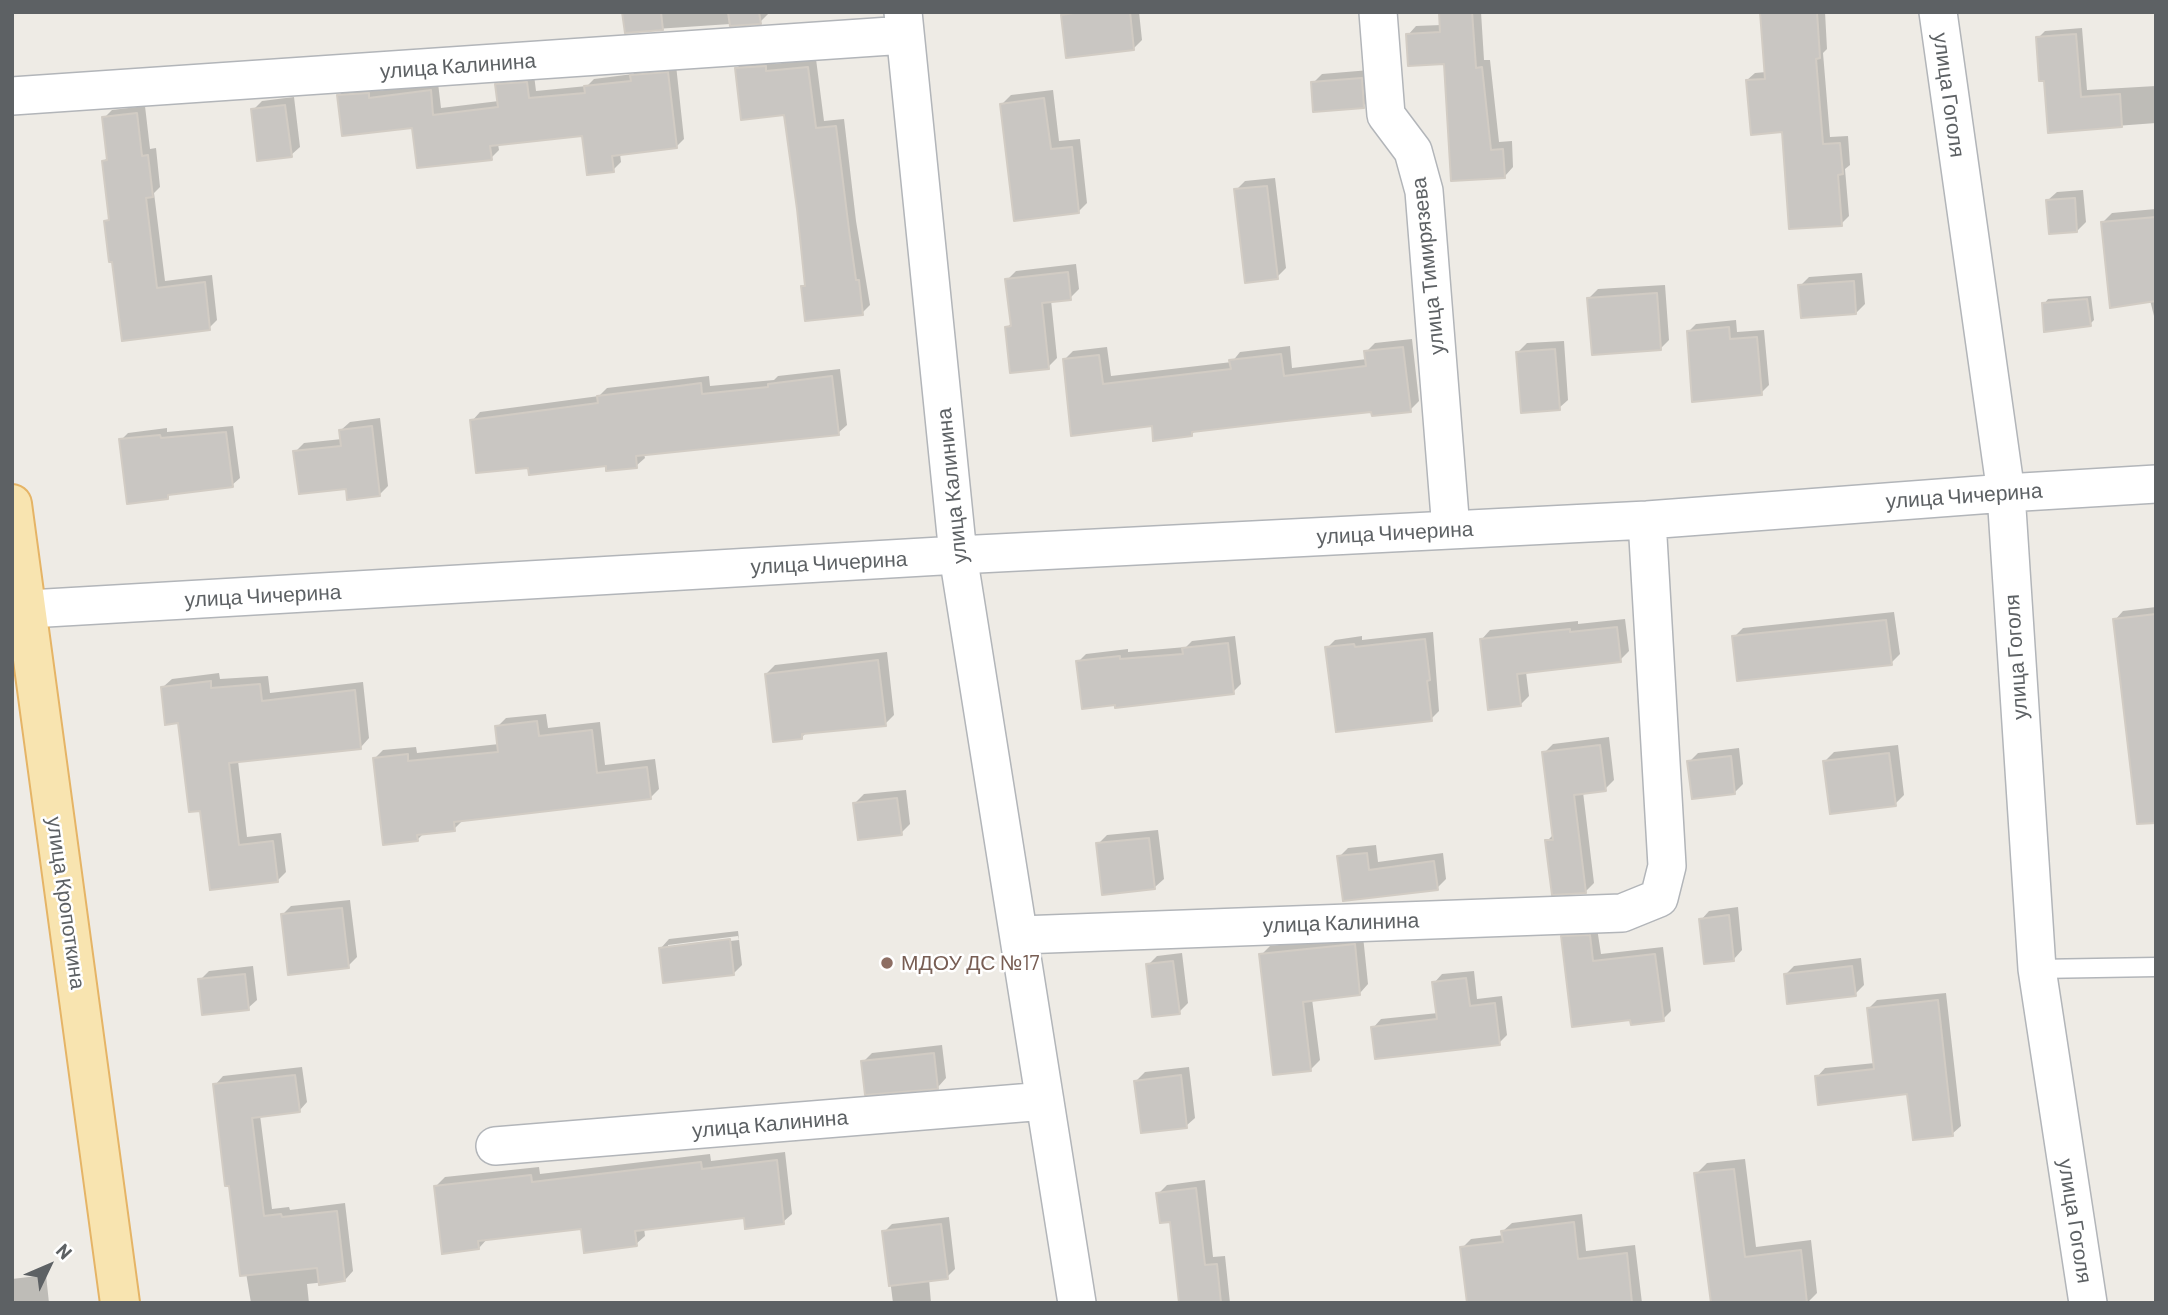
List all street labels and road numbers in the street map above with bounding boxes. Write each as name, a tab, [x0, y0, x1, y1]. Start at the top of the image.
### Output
street label: улица Гоголя	[1928, 31, 1970, 159]
street label: улица Калинина	[379, 48, 537, 84]
street label: улица Тимирязева	[1406, 176, 1450, 356]
street label: улица Калинина	[931, 407, 973, 565]
street label: улица Чичерина	[1885, 478, 2043, 514]
street label: улица Чичерина	[1316, 516, 1474, 550]
street label: улица Чичерина	[750, 546, 908, 580]
street label: улица Чичерина	[184, 579, 342, 613]
street label: улица Гоголя	[1999, 593, 2033, 721]
street label: улица Кропоткина	[41, 815, 91, 991]
street label: улица Калинина	[1262, 908, 1420, 938]
street label: улица Калинина	[691, 1105, 849, 1143]
street label: улица Гоголя	[2053, 1157, 2097, 1285]

